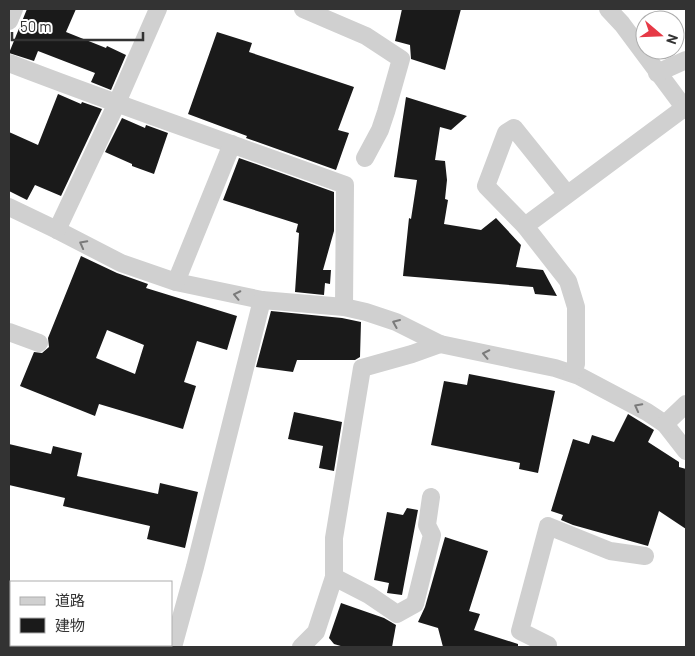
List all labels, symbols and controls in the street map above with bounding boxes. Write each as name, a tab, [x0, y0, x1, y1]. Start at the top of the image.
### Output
scale bar	[12, 10, 144, 42]
north arrow	[635, 10, 685, 60]
text: 50 m	[20, 17, 52, 35]
text: N	[663, 32, 682, 47]
one-way arrow	[80, 240, 89, 250]
one-way arrow	[232, 290, 241, 300]
one-way arrow	[392, 318, 401, 329]
one-way arrow	[482, 349, 490, 359]
one-way arrow	[634, 403, 643, 413]
legend	[10, 581, 172, 646]
text: 道路	[55, 591, 85, 609]
text: 建物	[55, 616, 85, 634]

